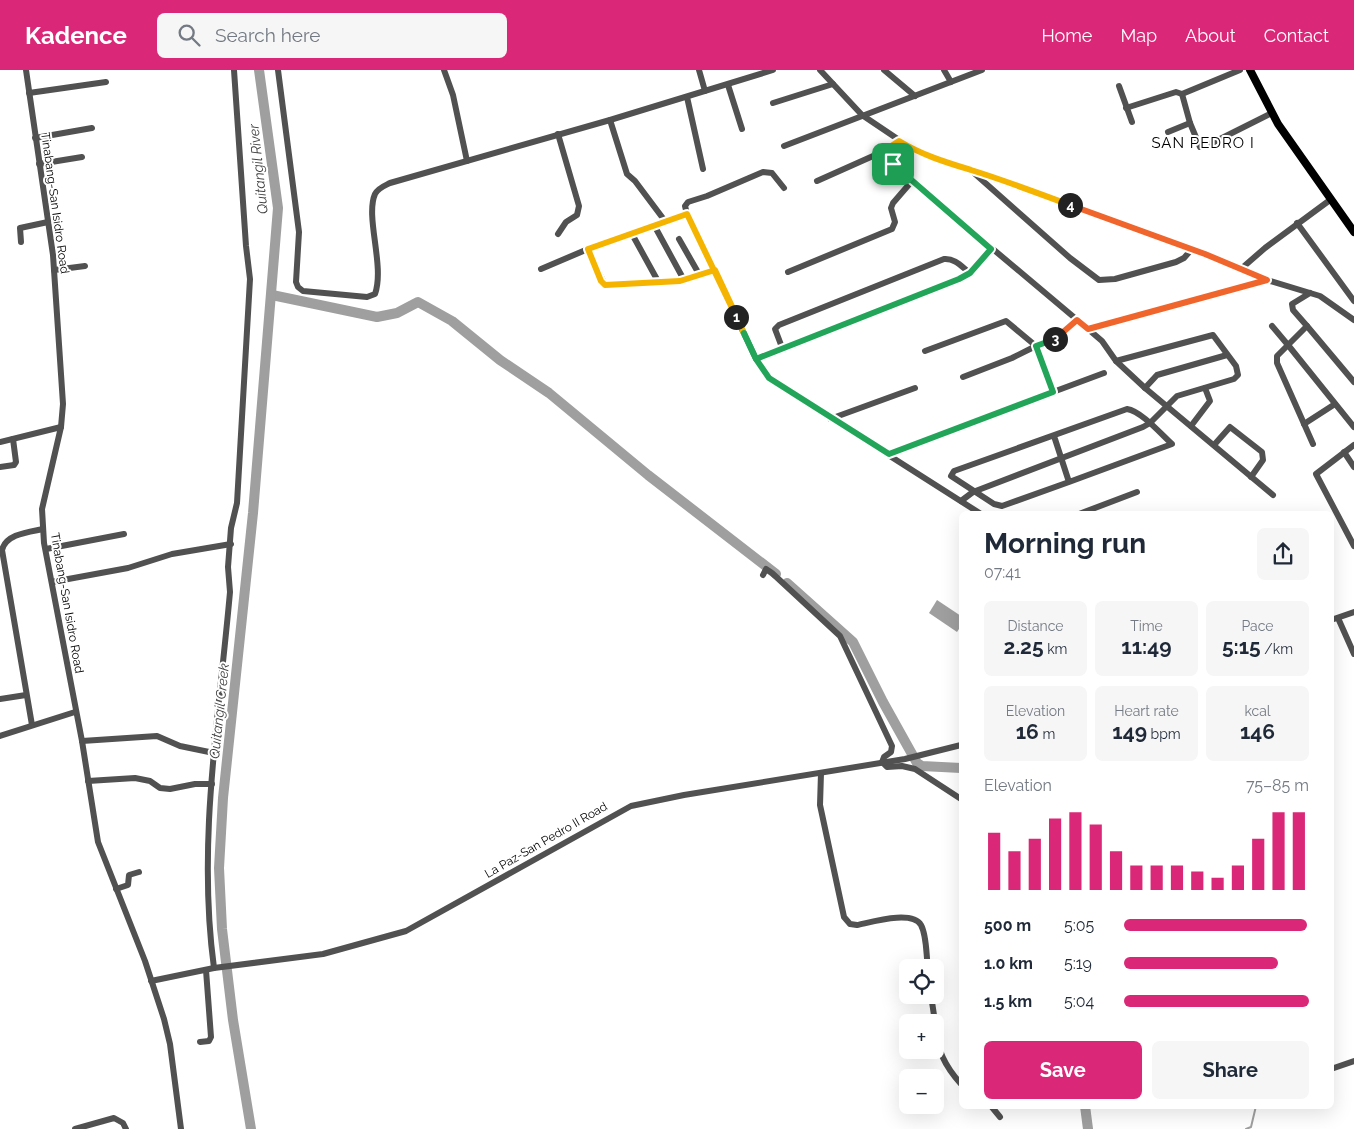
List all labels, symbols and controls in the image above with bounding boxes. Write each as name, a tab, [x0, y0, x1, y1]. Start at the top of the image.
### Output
search box	[157, 13, 507, 58]
text: Kadence	[25, 21, 127, 50]
icon: search	[175, 21, 203, 49]
text: Search here	[215, 24, 320, 46]
text: Home	[1041, 25, 1092, 46]
text: Map	[1120, 25, 1157, 46]
text: About	[1185, 25, 1236, 46]
text: Contact	[1264, 25, 1329, 46]
water label: Quitangil River	[245, 122, 271, 215]
street label: Tinabang-San Isidro Road	[38, 131, 72, 275]
district label: SAN PEDRO I	[1151, 134, 1255, 152]
pin	[872, 143, 914, 185]
icon: arrive	[879, 150, 907, 178]
pin: 4	[1058, 192, 1082, 218]
text: 4	[1067, 197, 1075, 213]
pin: 1	[724, 304, 748, 330]
text: 1	[733, 309, 740, 325]
pin: 3	[1042, 326, 1068, 352]
text: 3	[1052, 331, 1059, 347]
text: Morning run	[984, 527, 1146, 560]
button: share	[1257, 528, 1309, 580]
street label: Tinabang-San Isidro Road	[48, 532, 86, 674]
text: 07:41	[984, 563, 1021, 582]
text: Distance	[1007, 618, 1064, 634]
text: Time	[1130, 618, 1163, 634]
text: Pace	[1241, 618, 1274, 634]
text: 2.25	[1004, 634, 1044, 659]
text: 11:49	[1121, 634, 1172, 659]
text: 5:15	[1222, 634, 1261, 659]
text: km	[1044, 641, 1067, 657]
text: /km	[1261, 641, 1293, 657]
water label: Quitangil Creek	[206, 662, 232, 760]
text: Elevation	[1006, 703, 1065, 719]
text: Heart rate	[1114, 703, 1179, 719]
text: kcal	[1244, 703, 1271, 719]
text: 16	[1016, 719, 1039, 744]
text: 149	[1112, 719, 1147, 744]
text: 146	[1240, 719, 1275, 744]
text: m	[1039, 726, 1055, 742]
text: bpm	[1147, 726, 1181, 742]
text: Elevation	[984, 776, 1052, 795]
text: 75–85 m	[1246, 776, 1309, 795]
street label: La Paz-San Pedro II Road	[482, 799, 610, 881]
text: 500 m	[984, 916, 1031, 935]
text: 5:05	[1064, 916, 1094, 935]
text: 1.0 km	[984, 954, 1033, 973]
text: 5:19	[1064, 954, 1092, 973]
map controls	[899, 959, 944, 1114]
button: locate	[899, 959, 944, 1004]
text: 1.5 km	[984, 992, 1032, 1011]
text: 5:04	[1064, 992, 1094, 1011]
button: +	[899, 1014, 944, 1059]
button: Save	[984, 1041, 1142, 1099]
button: Share	[1152, 1041, 1309, 1099]
button: −	[899, 1069, 944, 1114]

